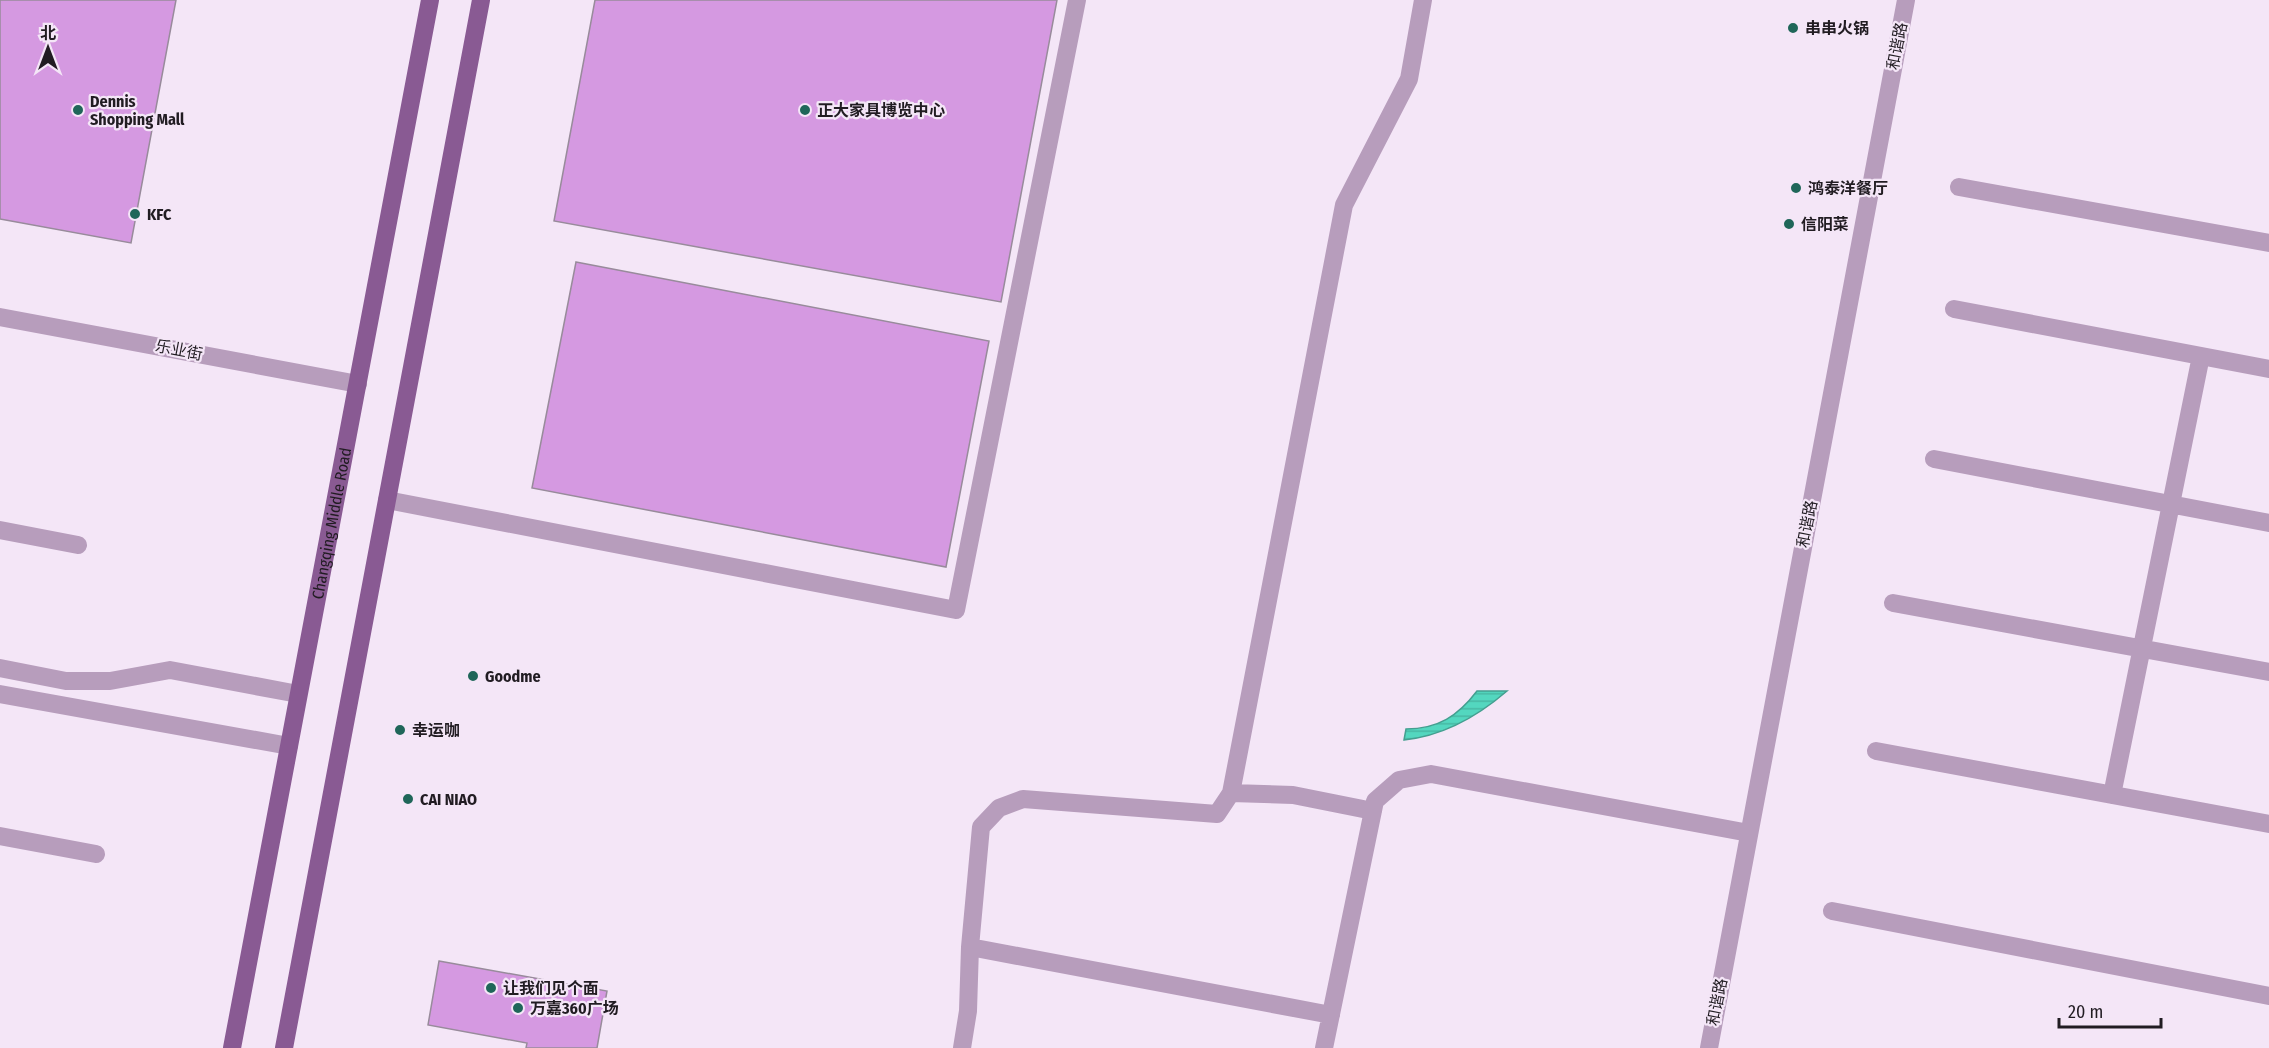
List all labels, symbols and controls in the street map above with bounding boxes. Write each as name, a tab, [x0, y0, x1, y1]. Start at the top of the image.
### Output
north arrow	[18, 18, 78, 78]
place label: 串串火锅	[1805, 19, 1869, 38]
marker: 串串火锅	[1786, 21, 1800, 35]
street label: 和谐路	[1883, 21, 1911, 71]
text: 北	[40, 24, 56, 43]
place label: Dennis Shopping Mall	[90, 92, 185, 129]
place label: 正大家具博览中心	[817, 101, 945, 120]
marker: Dennis Shopping Mall	[71, 103, 85, 117]
marker: 正大家具博览中心	[798, 103, 812, 117]
place label: 鸿泰洋餐厅	[1808, 179, 1888, 198]
marker: 鸿泰洋餐厅	[1789, 181, 1803, 195]
place label: KFC	[147, 205, 172, 224]
marker: KFC	[128, 207, 142, 221]
place label: 信阳菜	[1801, 215, 1849, 234]
marker: 信阳菜	[1782, 217, 1796, 231]
street label: 乐业街	[154, 336, 204, 364]
street label: Changqing Middle Road	[308, 446, 355, 601]
street label: 和谐路	[1793, 499, 1821, 549]
place label: Goodme	[485, 667, 541, 686]
marker: Goodme	[466, 669, 480, 683]
place label: 幸运咖	[412, 721, 460, 740]
marker: 幸运咖	[393, 723, 407, 737]
place label: CAI NIAO	[420, 790, 477, 809]
marker: CAI NIAO	[401, 792, 415, 806]
street label: 和谐路	[1703, 977, 1731, 1027]
place label: 让我们见个面	[503, 979, 599, 998]
marker: 让我们见个面	[484, 981, 498, 995]
scale bar	[2059, 991, 2161, 1029]
place label: 万嘉360广场	[530, 999, 619, 1018]
marker: 万嘉360广场	[511, 1001, 525, 1015]
text: 20 m	[2068, 1001, 2103, 1023]

